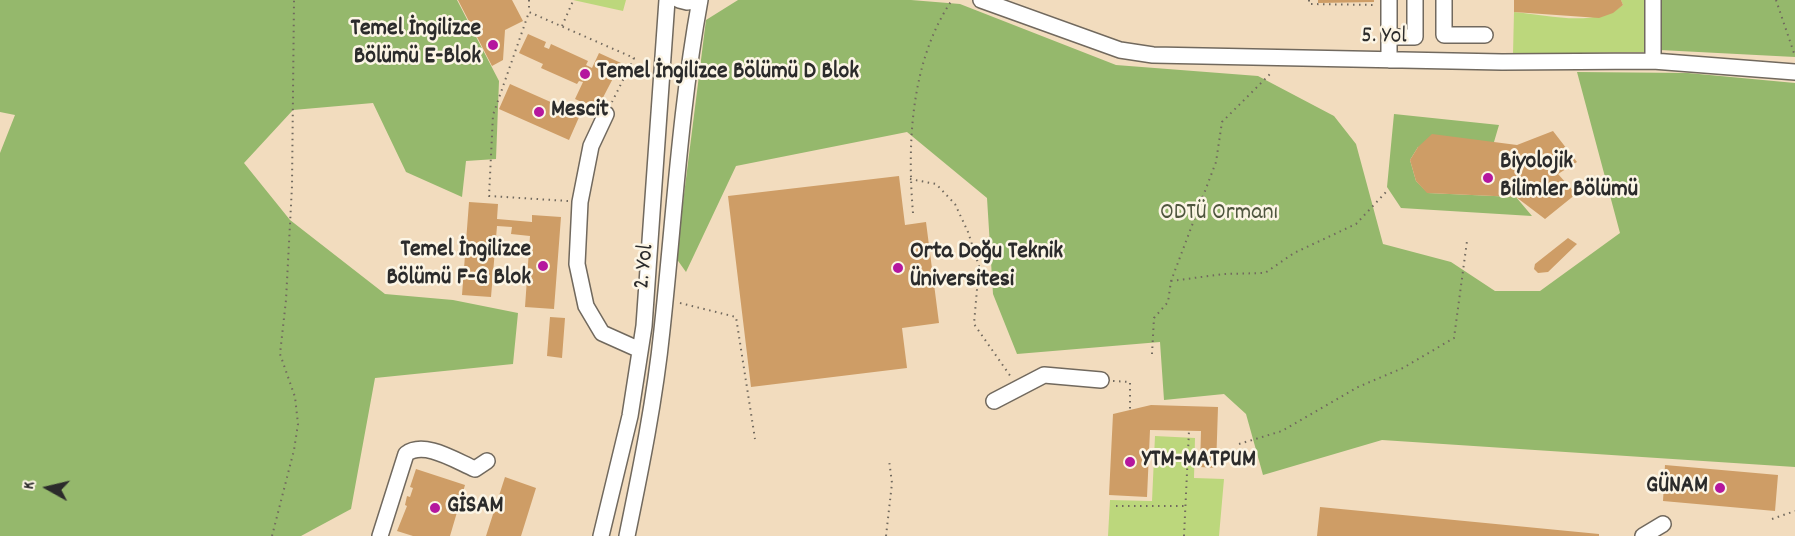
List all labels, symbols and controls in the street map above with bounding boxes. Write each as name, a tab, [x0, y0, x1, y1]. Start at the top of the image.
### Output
place label: Temel İngilizce Bölümü E-Blok	[350, 17, 481, 73]
street label: 5. Yol	[1361, 23, 1407, 53]
marker: Temel İngilizce Bölümü E-Blok	[486, 38, 500, 52]
place label: Temel İngilizce Bölümü D Blok	[597, 60, 859, 88]
marker: Temel İngilizce Bölümü D Blok	[578, 67, 592, 81]
place label: Mescit	[551, 98, 609, 126]
marker: Mescit	[532, 105, 546, 119]
place label: Biyolojik Bilimler Bölümü	[1500, 150, 1638, 206]
marker: Biyolojik Bilimler Bölümü	[1481, 171, 1495, 185]
park label: ODTÜ Ormanı	[1160, 201, 1278, 229]
place label: Temel İngilizce Bölümü F-G Blok	[386, 238, 531, 294]
place label: Orta Doğu Teknik Üniversitesi	[910, 240, 1063, 296]
street label: 2. Yol	[629, 243, 663, 291]
marker: Temel İngilizce Bölümü F-G Blok	[536, 259, 550, 273]
marker: Orta Doğu Teknik Üniversitesi	[891, 261, 905, 275]
place label: YTM-MATPUM	[1142, 448, 1256, 476]
marker: YTM-MATPUM	[1123, 455, 1137, 469]
north arrow	[18, 458, 78, 518]
place label: GÜNAM	[1646, 474, 1708, 502]
text: K	[18, 480, 42, 491]
marker: GÜNAM	[1713, 481, 1727, 495]
place label: GİSAM	[447, 494, 504, 522]
marker: GİSAM	[428, 501, 442, 515]

